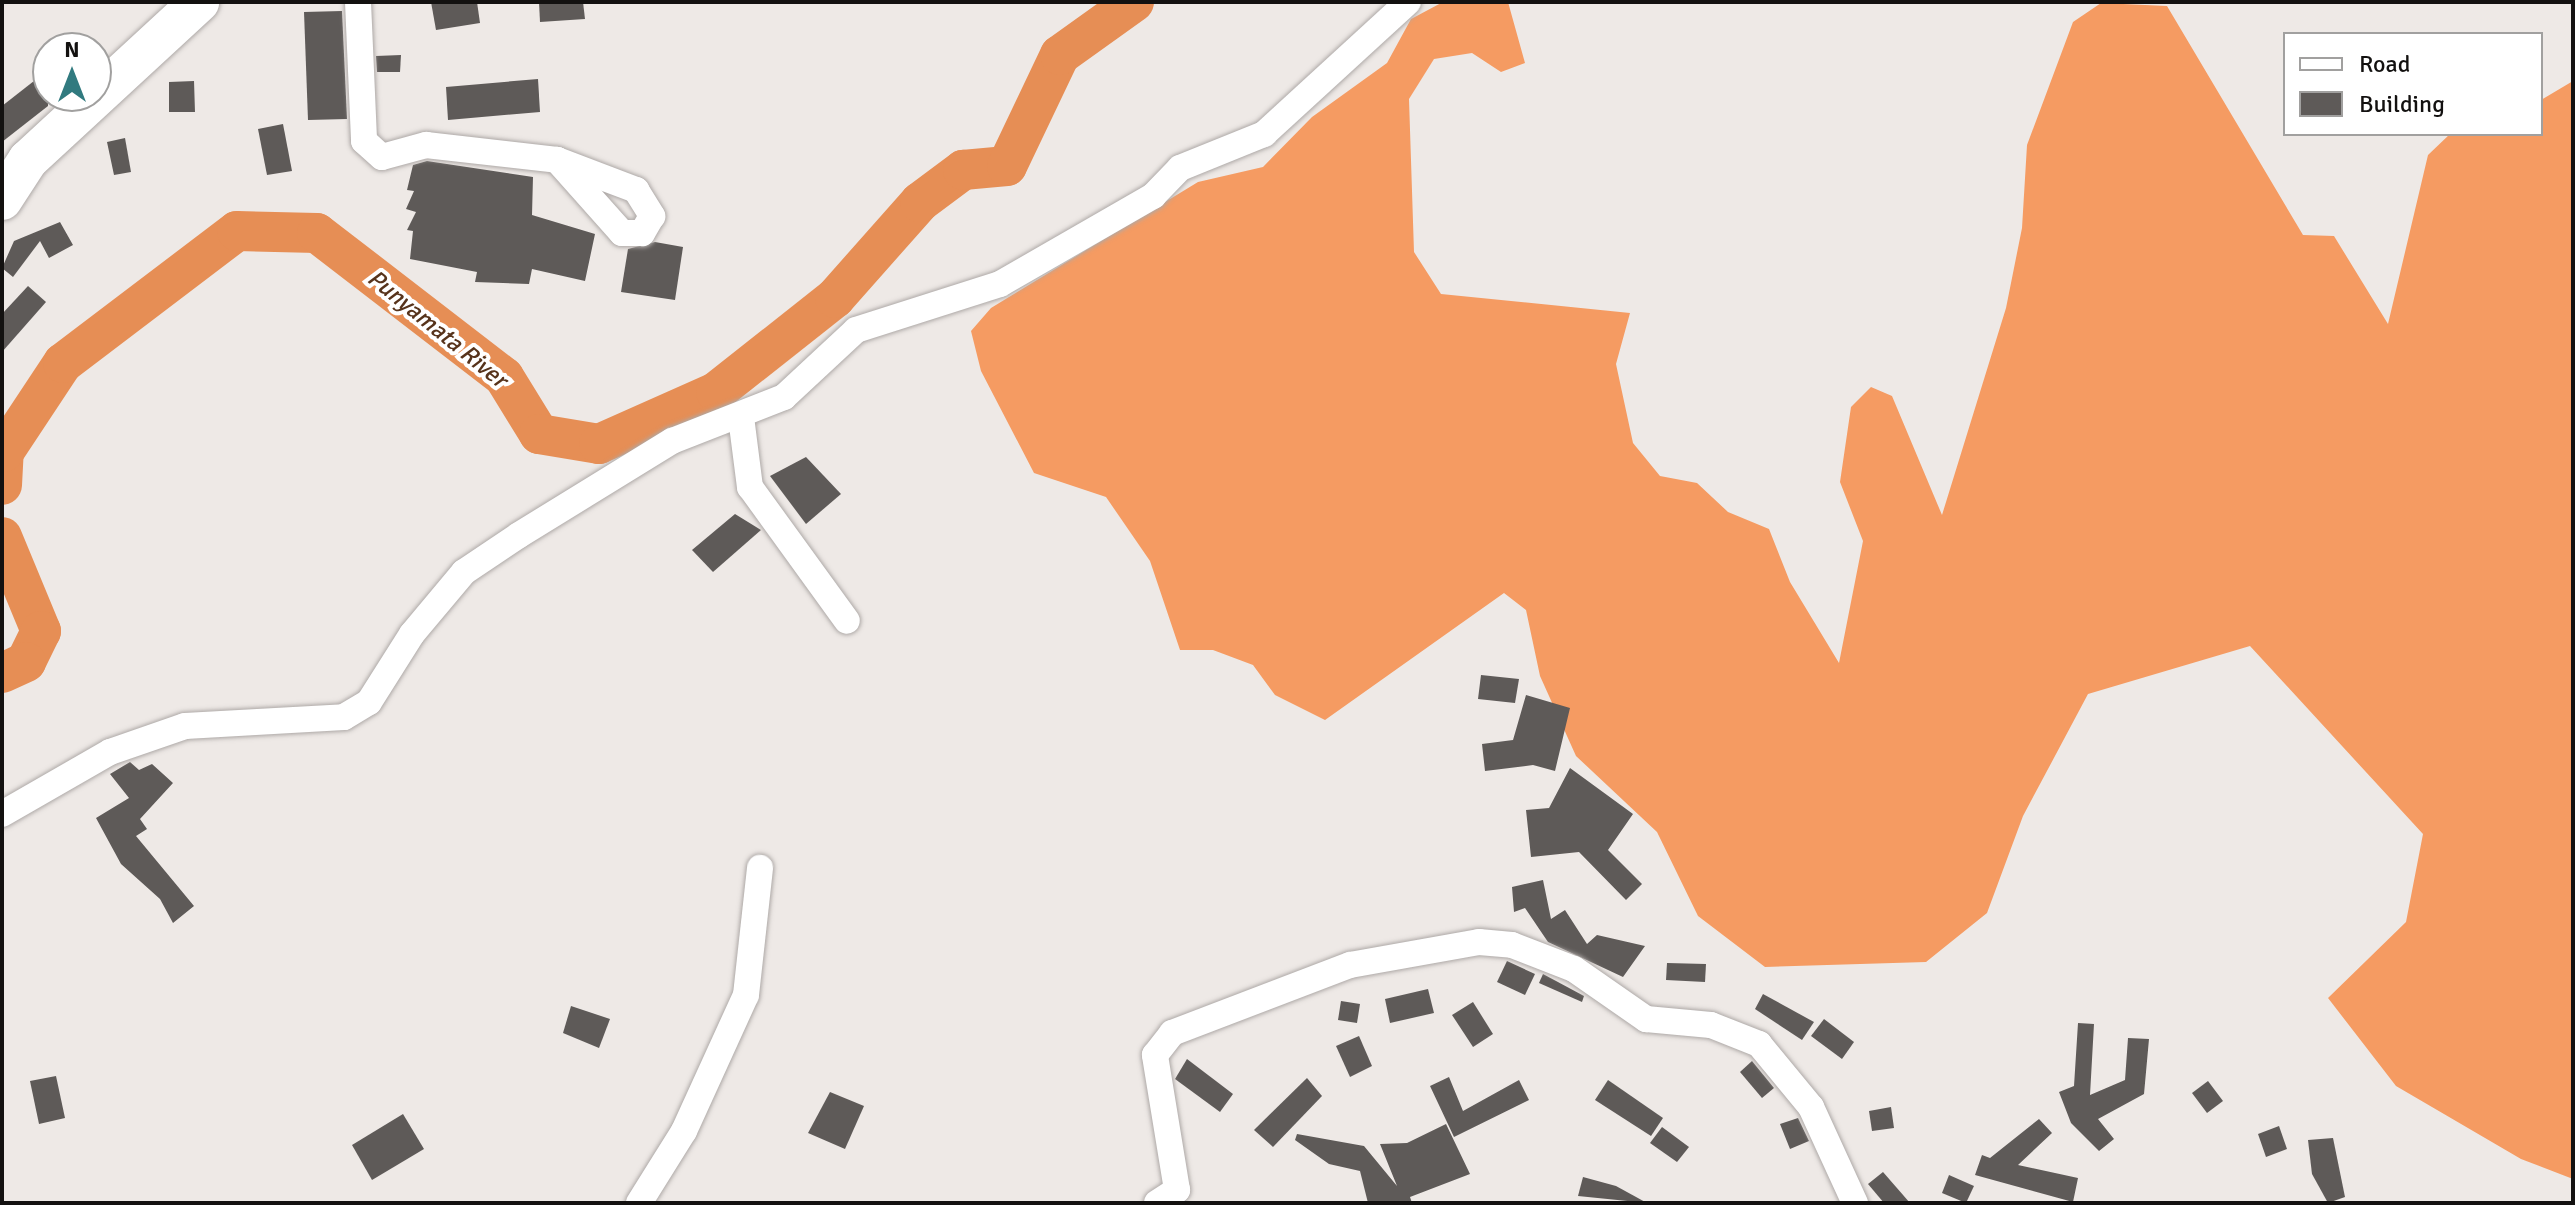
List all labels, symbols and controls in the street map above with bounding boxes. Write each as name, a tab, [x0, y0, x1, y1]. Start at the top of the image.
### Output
north arrow	[32, 32, 112, 112]
legend	[2283, 32, 2543, 136]
text: N	[64, 36, 80, 63]
text: Road	[2359, 49, 2410, 79]
text: Building	[2359, 89, 2445, 119]
water label: Punyamata River	[361, 264, 513, 394]

